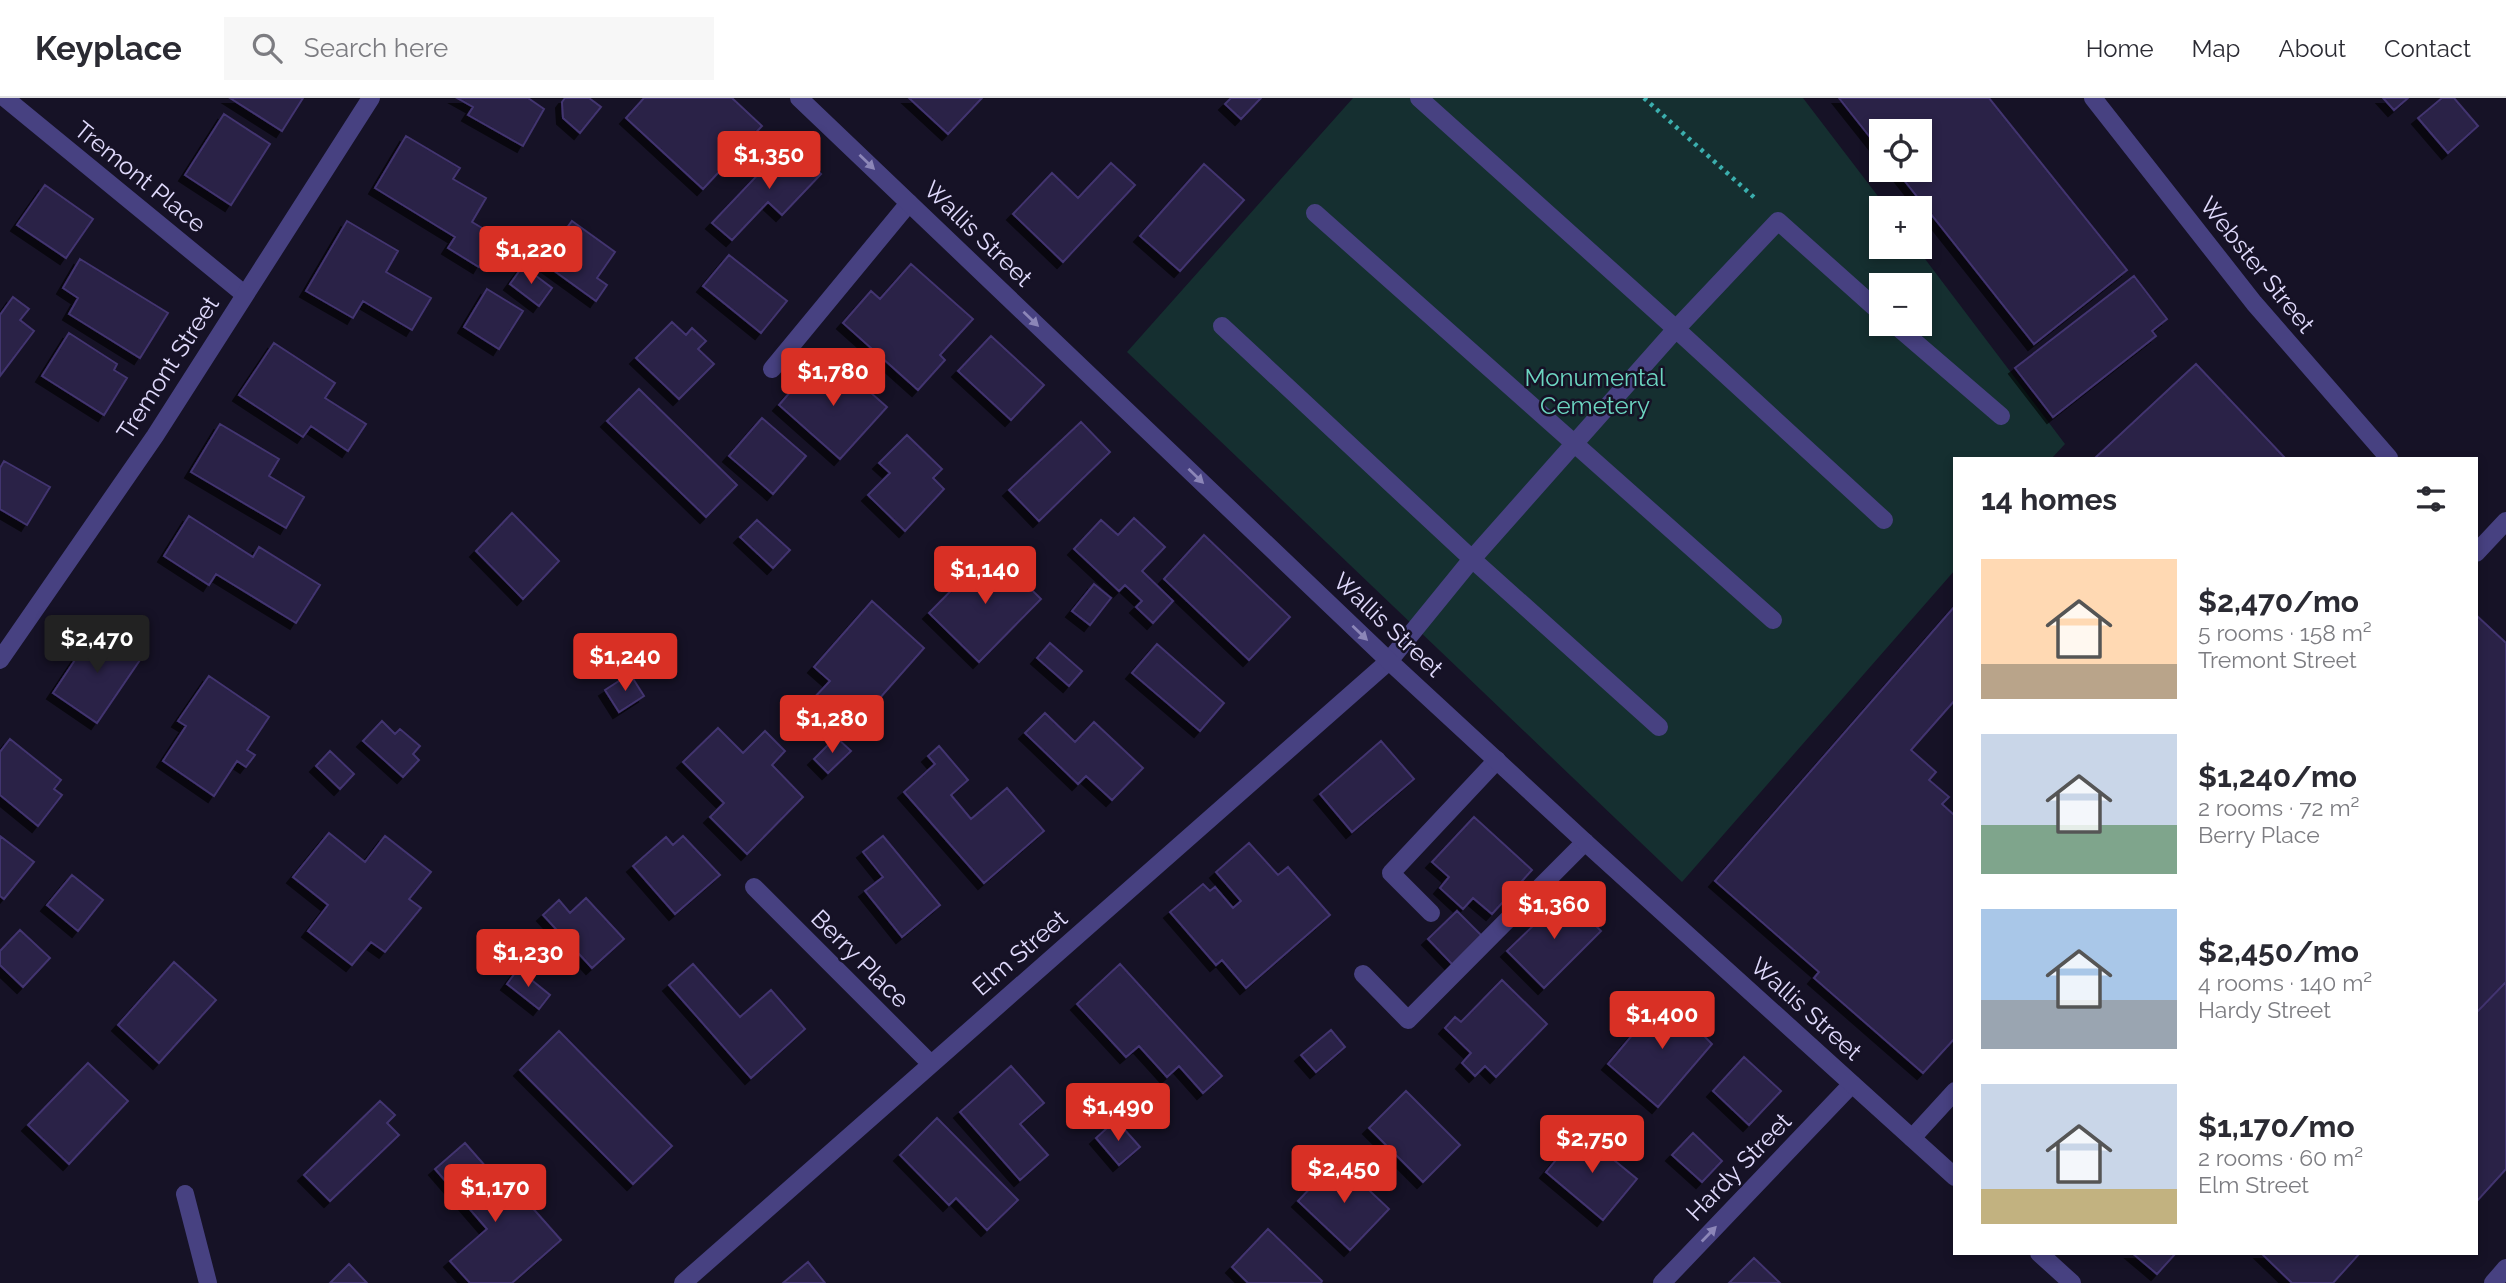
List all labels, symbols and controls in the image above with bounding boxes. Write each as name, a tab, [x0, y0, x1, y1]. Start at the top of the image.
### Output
search box	[224, 17, 714, 80]
text: Keyplace	[35, 29, 182, 68]
icon: search	[248, 29, 286, 67]
text: Search here	[304, 33, 448, 63]
text: Home	[2086, 34, 2154, 63]
text: Map	[2192, 34, 2240, 63]
text: About	[2278, 34, 2346, 63]
text: Contact	[2384, 34, 2471, 63]
street label: Tremont Place	[69, 115, 212, 238]
map controls	[1869, 119, 1932, 336]
button: locate	[1869, 119, 1932, 182]
pin: $1,350	[712, 132, 826, 191]
text: $1,350	[734, 140, 804, 167]
one-way arrow	[858, 154, 875, 170]
street label: Wallis Street	[918, 175, 1039, 293]
street label: Webster Street	[2194, 191, 2321, 338]
button: +	[1869, 196, 1932, 259]
pin: $1,220	[474, 226, 588, 286]
text: $1,220	[495, 235, 567, 262]
button: −	[1869, 273, 1932, 336]
street label: Tremont Street	[110, 290, 225, 445]
one-way arrow	[1022, 311, 1040, 327]
pin: $1,780	[776, 348, 890, 408]
text: $1,780	[797, 357, 869, 384]
park label: Monumental Cemetery	[1524, 363, 1666, 420]
one-way arrow	[1187, 468, 1205, 484]
icon: filters	[2412, 480, 2450, 518]
text: 14 homes	[1981, 482, 2117, 517]
pin: $1,140	[928, 546, 1042, 606]
text: $1,140	[950, 555, 1020, 582]
street label: Wallis Street	[1327, 566, 1449, 683]
text: $2,470/mo	[2198, 584, 2359, 619]
icon: home	[2037, 587, 2121, 671]
pin: $2,470	[40, 616, 154, 675]
text: 5 rooms · 158 m²	[2198, 619, 2372, 646]
text: $2,470	[60, 624, 134, 651]
one-way arrow	[1352, 625, 1369, 642]
pin: $1,240	[568, 634, 682, 693]
text: $1,240	[589, 642, 661, 669]
text: Tremont Street	[2198, 646, 2357, 673]
pin: $1,280	[775, 696, 889, 755]
text: $1,280	[796, 704, 868, 731]
text: $1,240/mo	[2198, 759, 2357, 794]
icon: home	[2037, 762, 2121, 846]
text: 2 rooms · 72 m²	[2198, 794, 2359, 821]
text: Berry Place	[2198, 821, 2320, 848]
pin: $1,360	[1497, 882, 1611, 941]
text: $1,360	[1518, 890, 1590, 917]
street label: Berry Place	[805, 903, 916, 1014]
street label: Elm Street	[966, 904, 1073, 1002]
pin: $1,230	[471, 930, 585, 989]
text: $2,450/mo	[2198, 934, 2359, 969]
icon: home	[2037, 937, 2121, 1021]
text: $1,230	[492, 938, 564, 965]
street label: Wallis Street	[1745, 951, 1868, 1066]
text: 4 rooms · 140 m²	[2198, 969, 2372, 996]
pin: $1,400	[1605, 992, 1719, 1051]
text: Hardy Street	[2198, 996, 2331, 1023]
text: $1,400	[1626, 1000, 1698, 1027]
pin: $1,490	[1061, 1084, 1175, 1143]
text: $1,490	[1082, 1092, 1154, 1119]
street label: Hardy Street	[1680, 1107, 1797, 1227]
text: $1,170/mo	[2198, 1109, 2355, 1144]
icon: home	[2037, 1112, 2121, 1196]
pin: $2,750	[1535, 1116, 1649, 1175]
text: $2,750	[1556, 1124, 1628, 1151]
text: 2 rooms · 60 m²	[2198, 1144, 2363, 1171]
pin: $2,450	[1287, 1146, 1401, 1205]
text: $2,450	[1308, 1154, 1380, 1181]
pin: $1,170	[438, 1164, 552, 1224]
text: Elm Street	[2198, 1171, 2309, 1198]
text: $1,170	[460, 1173, 530, 1200]
one-way arrow	[1701, 1226, 1717, 1243]

